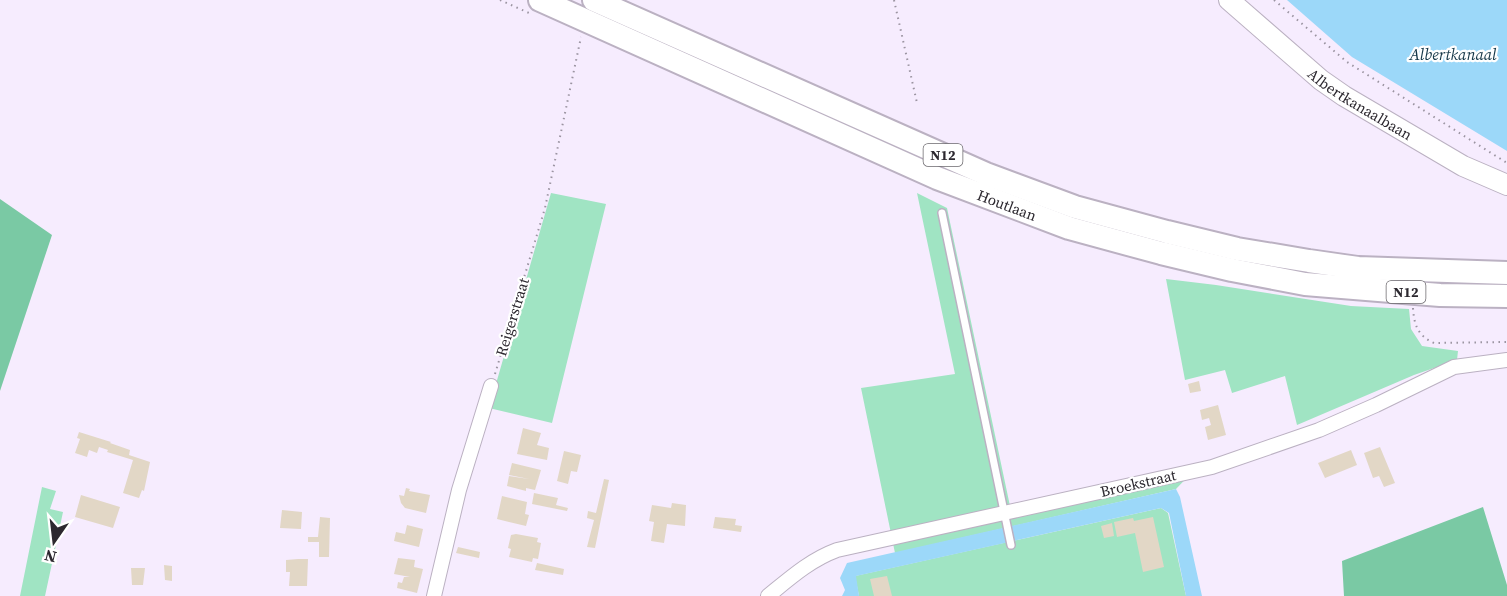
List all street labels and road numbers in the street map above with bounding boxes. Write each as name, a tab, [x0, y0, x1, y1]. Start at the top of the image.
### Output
street label: Albertkanaalbaan	[1304, 63, 1417, 145]
road number: N12	[924, 144, 962, 166]
street label: Houtlaan	[974, 184, 1040, 225]
street label: Reigerstraat	[490, 275, 534, 359]
road number: N12	[1386, 281, 1426, 303]
street label: Broekstraat	[1098, 464, 1178, 502]

